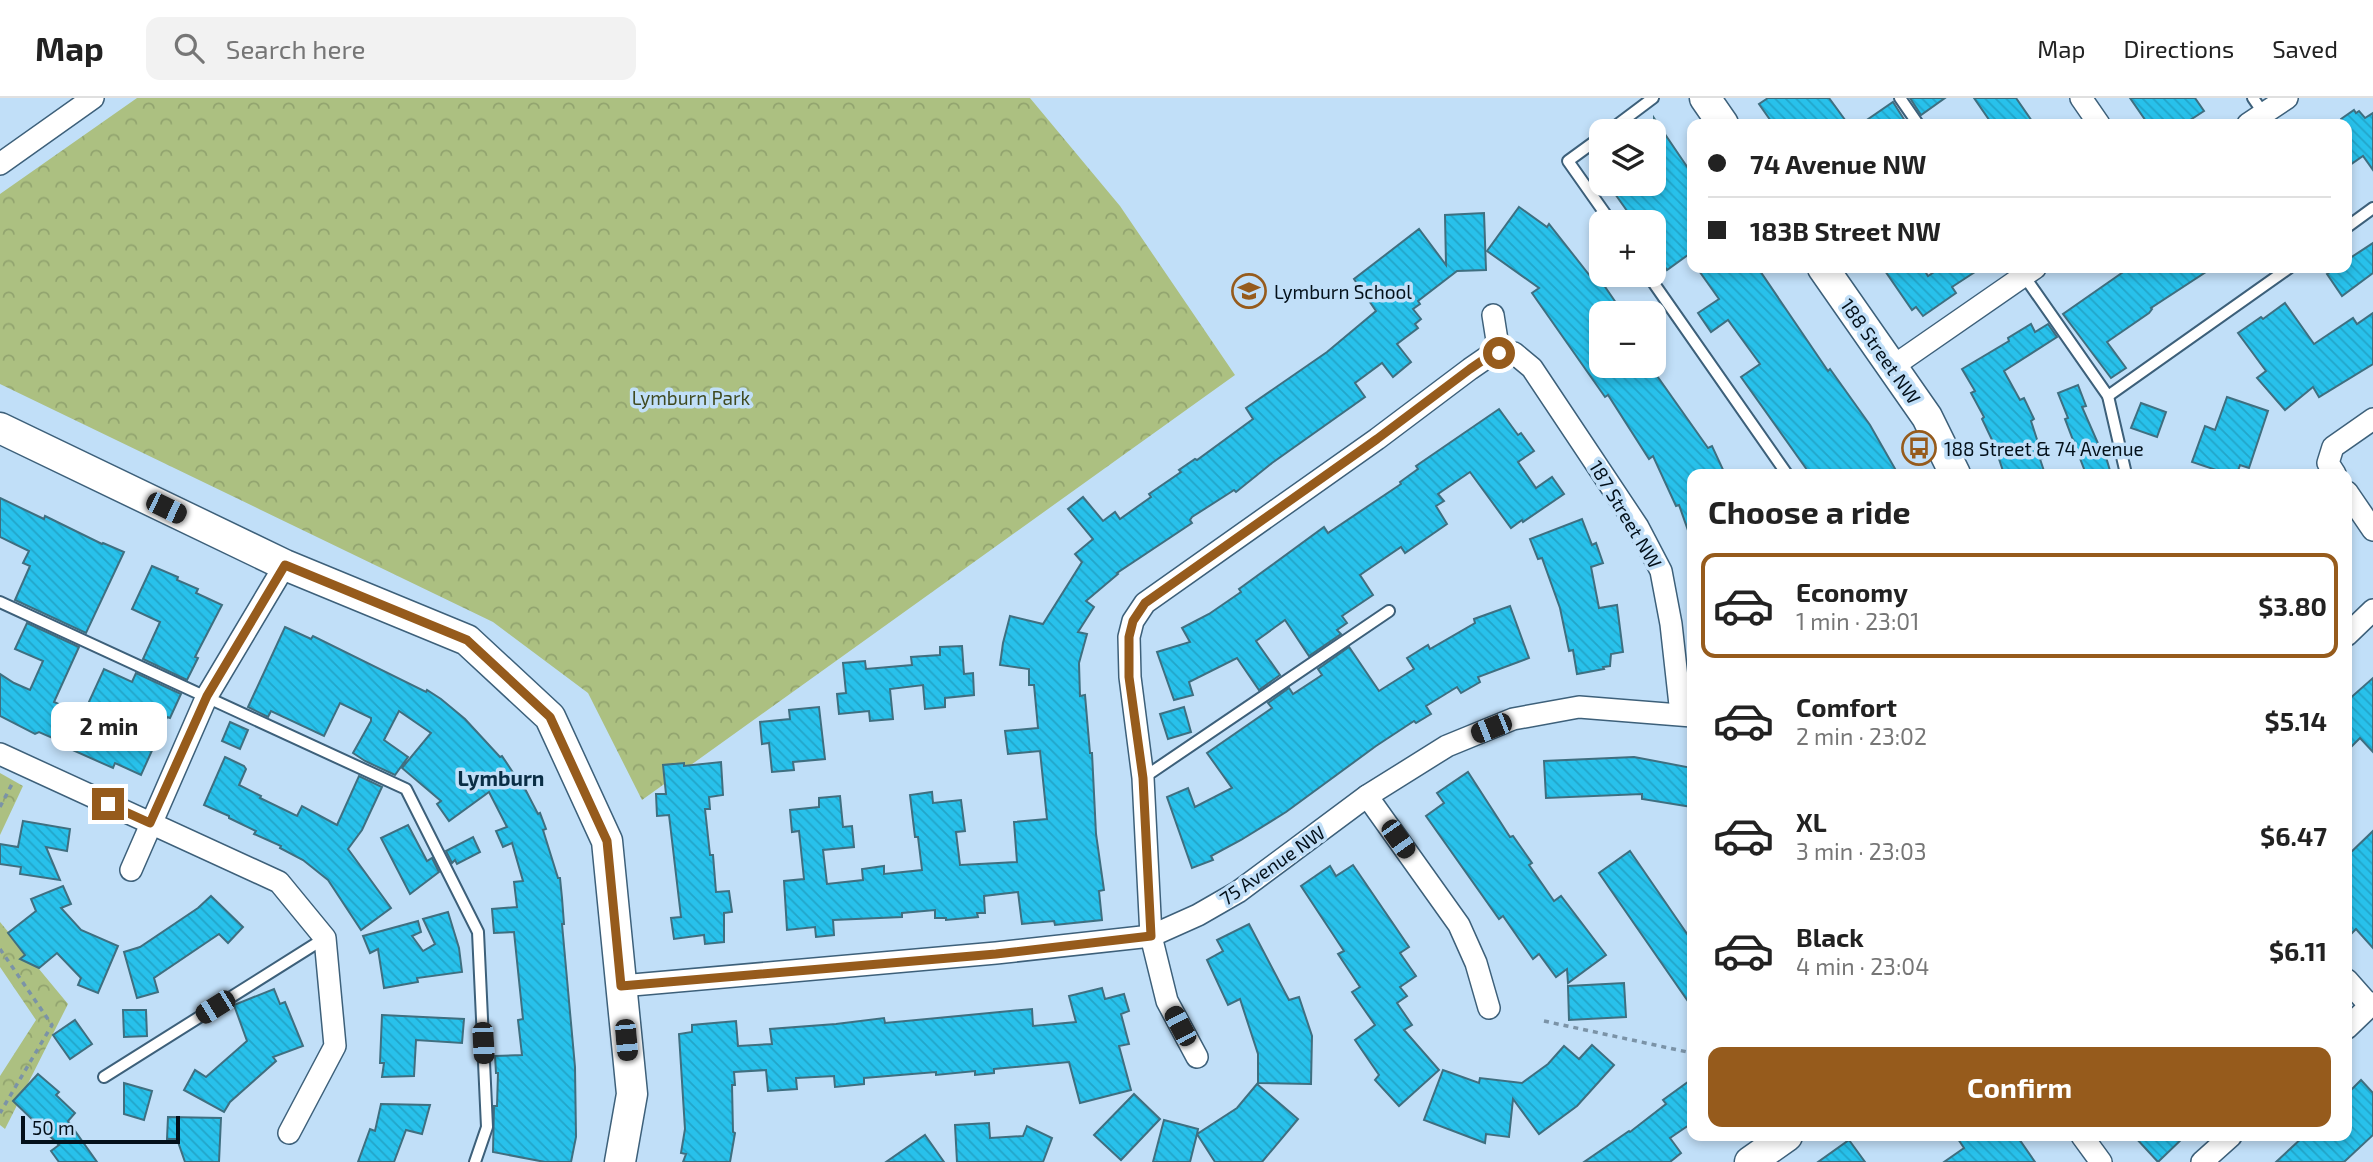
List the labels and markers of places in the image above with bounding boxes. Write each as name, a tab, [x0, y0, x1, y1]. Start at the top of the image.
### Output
school or university icon: Lymburn School	[1230, 272, 1268, 310]
place label: Lymburn School	[1274, 280, 1412, 303]
bus stop icon: 188 Street & 74 Avenue	[1900, 429, 1938, 467]
place label: 188 Street & 74 Avenue	[1944, 437, 2144, 460]

